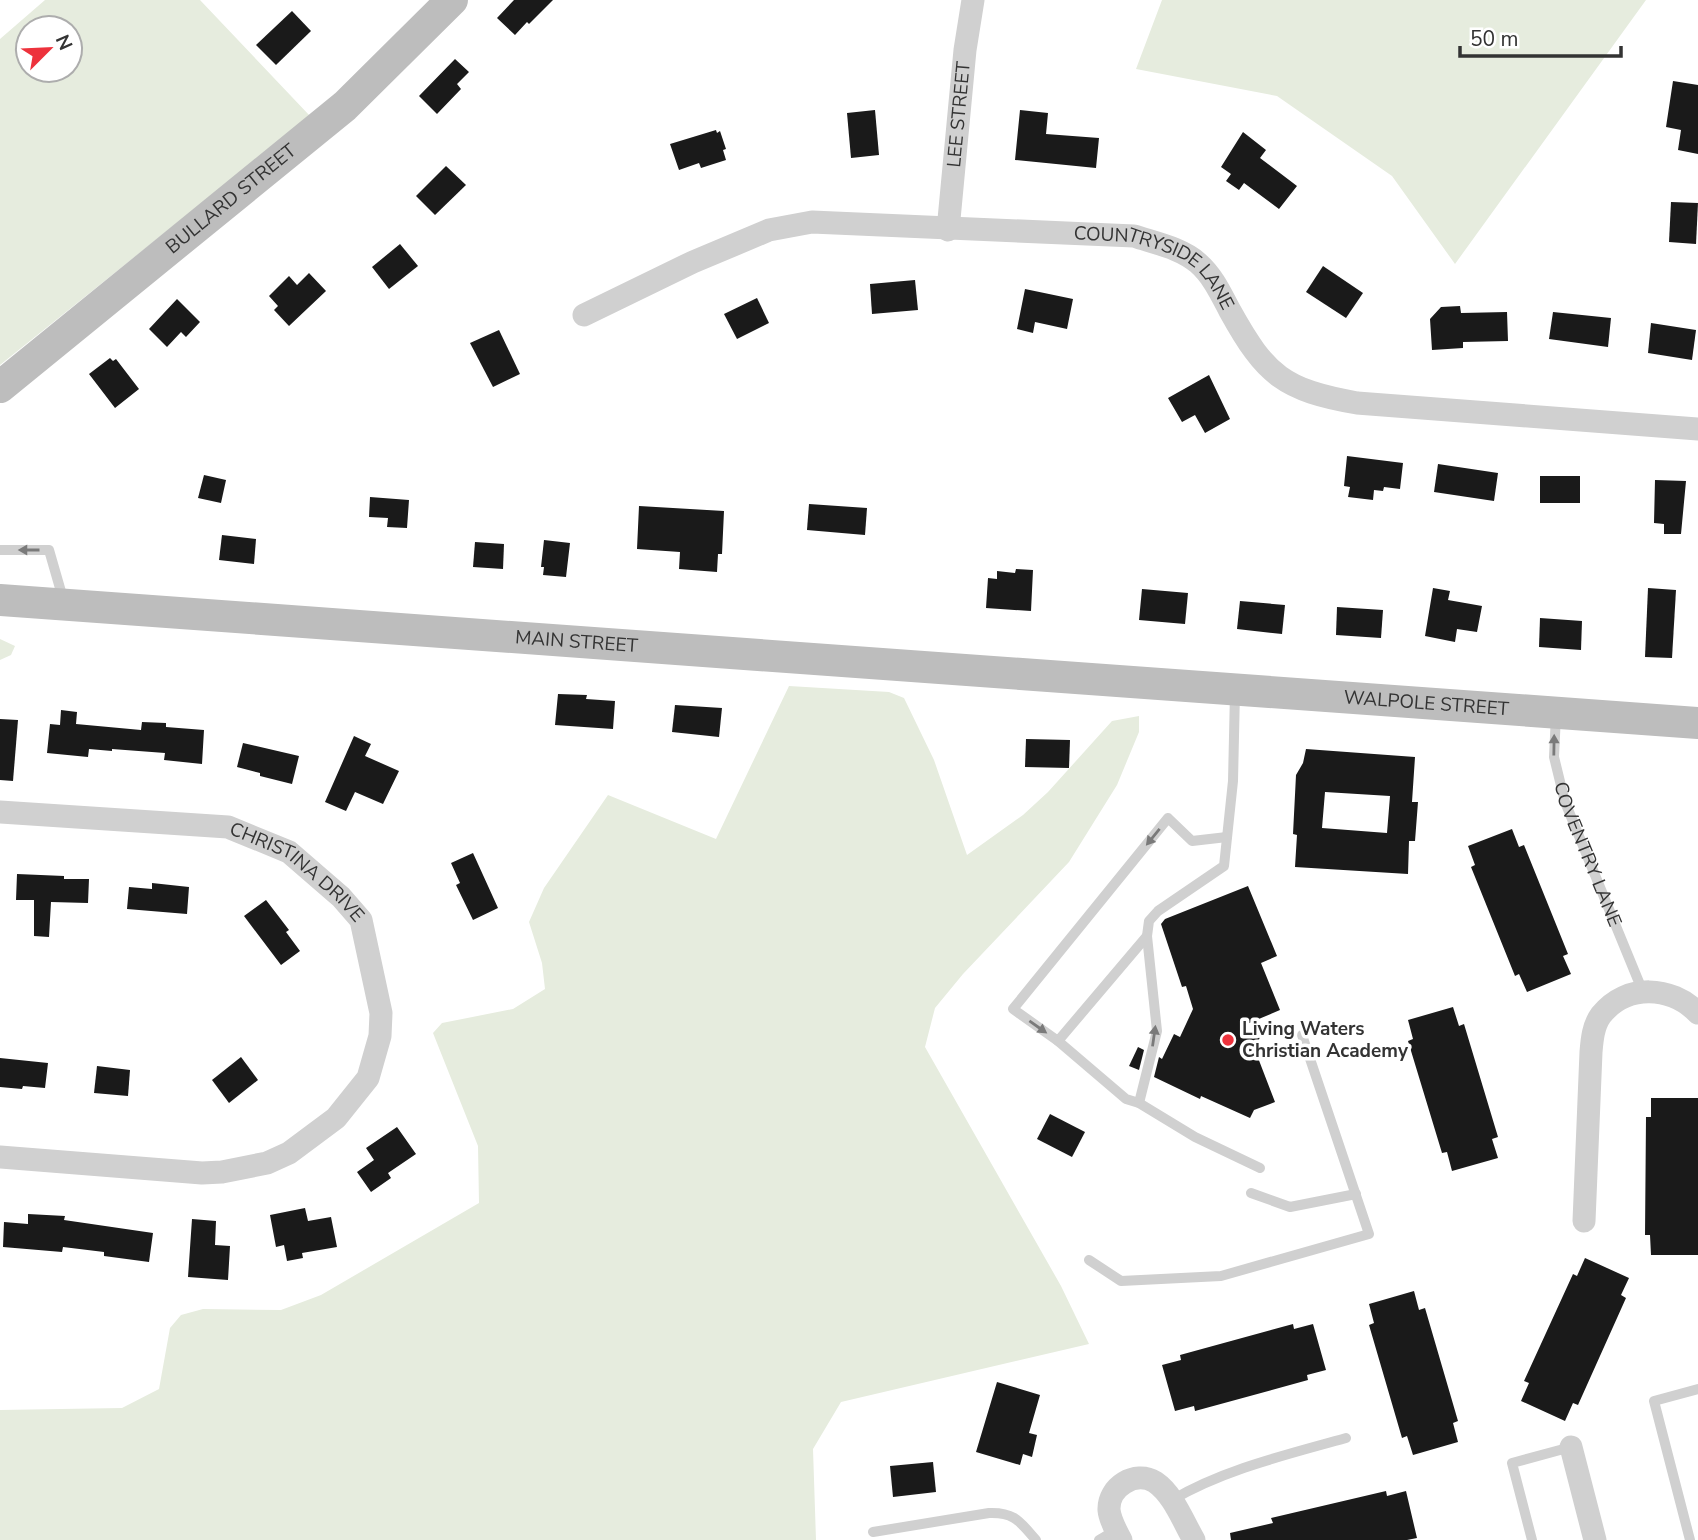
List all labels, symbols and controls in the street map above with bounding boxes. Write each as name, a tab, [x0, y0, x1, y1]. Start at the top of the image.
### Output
north arrow	[14, 14, 84, 84]
scale bar	[1460, 14, 1621, 58]
text: 50 m	[1470, 25, 1519, 53]
text: N	[49, 31, 78, 54]
street label: LEE STREET	[941, 60, 977, 169]
street label: BULLARD STREET	[160, 137, 302, 260]
street label: COUNTRYSIDE LANE	[1073, 220, 1240, 314]
one-way arrow	[17, 544, 39, 556]
street label: MAIN STREET	[514, 624, 639, 659]
street label: WALPOLE STREET	[1343, 684, 1510, 722]
one-way arrow	[1548, 734, 1560, 756]
street label: COVENTRY LANE	[1548, 779, 1628, 931]
street label: CHRISTINA DRIVE	[226, 816, 370, 928]
one-way arrow	[1145, 828, 1160, 846]
place label: Living Waters Christian Academy	[1242, 1016, 1409, 1064]
one-way arrow	[1029, 1020, 1047, 1034]
one-way arrow	[1149, 1025, 1160, 1047]
marker: Living Waters Christian Academy	[1220, 1032, 1236, 1048]

